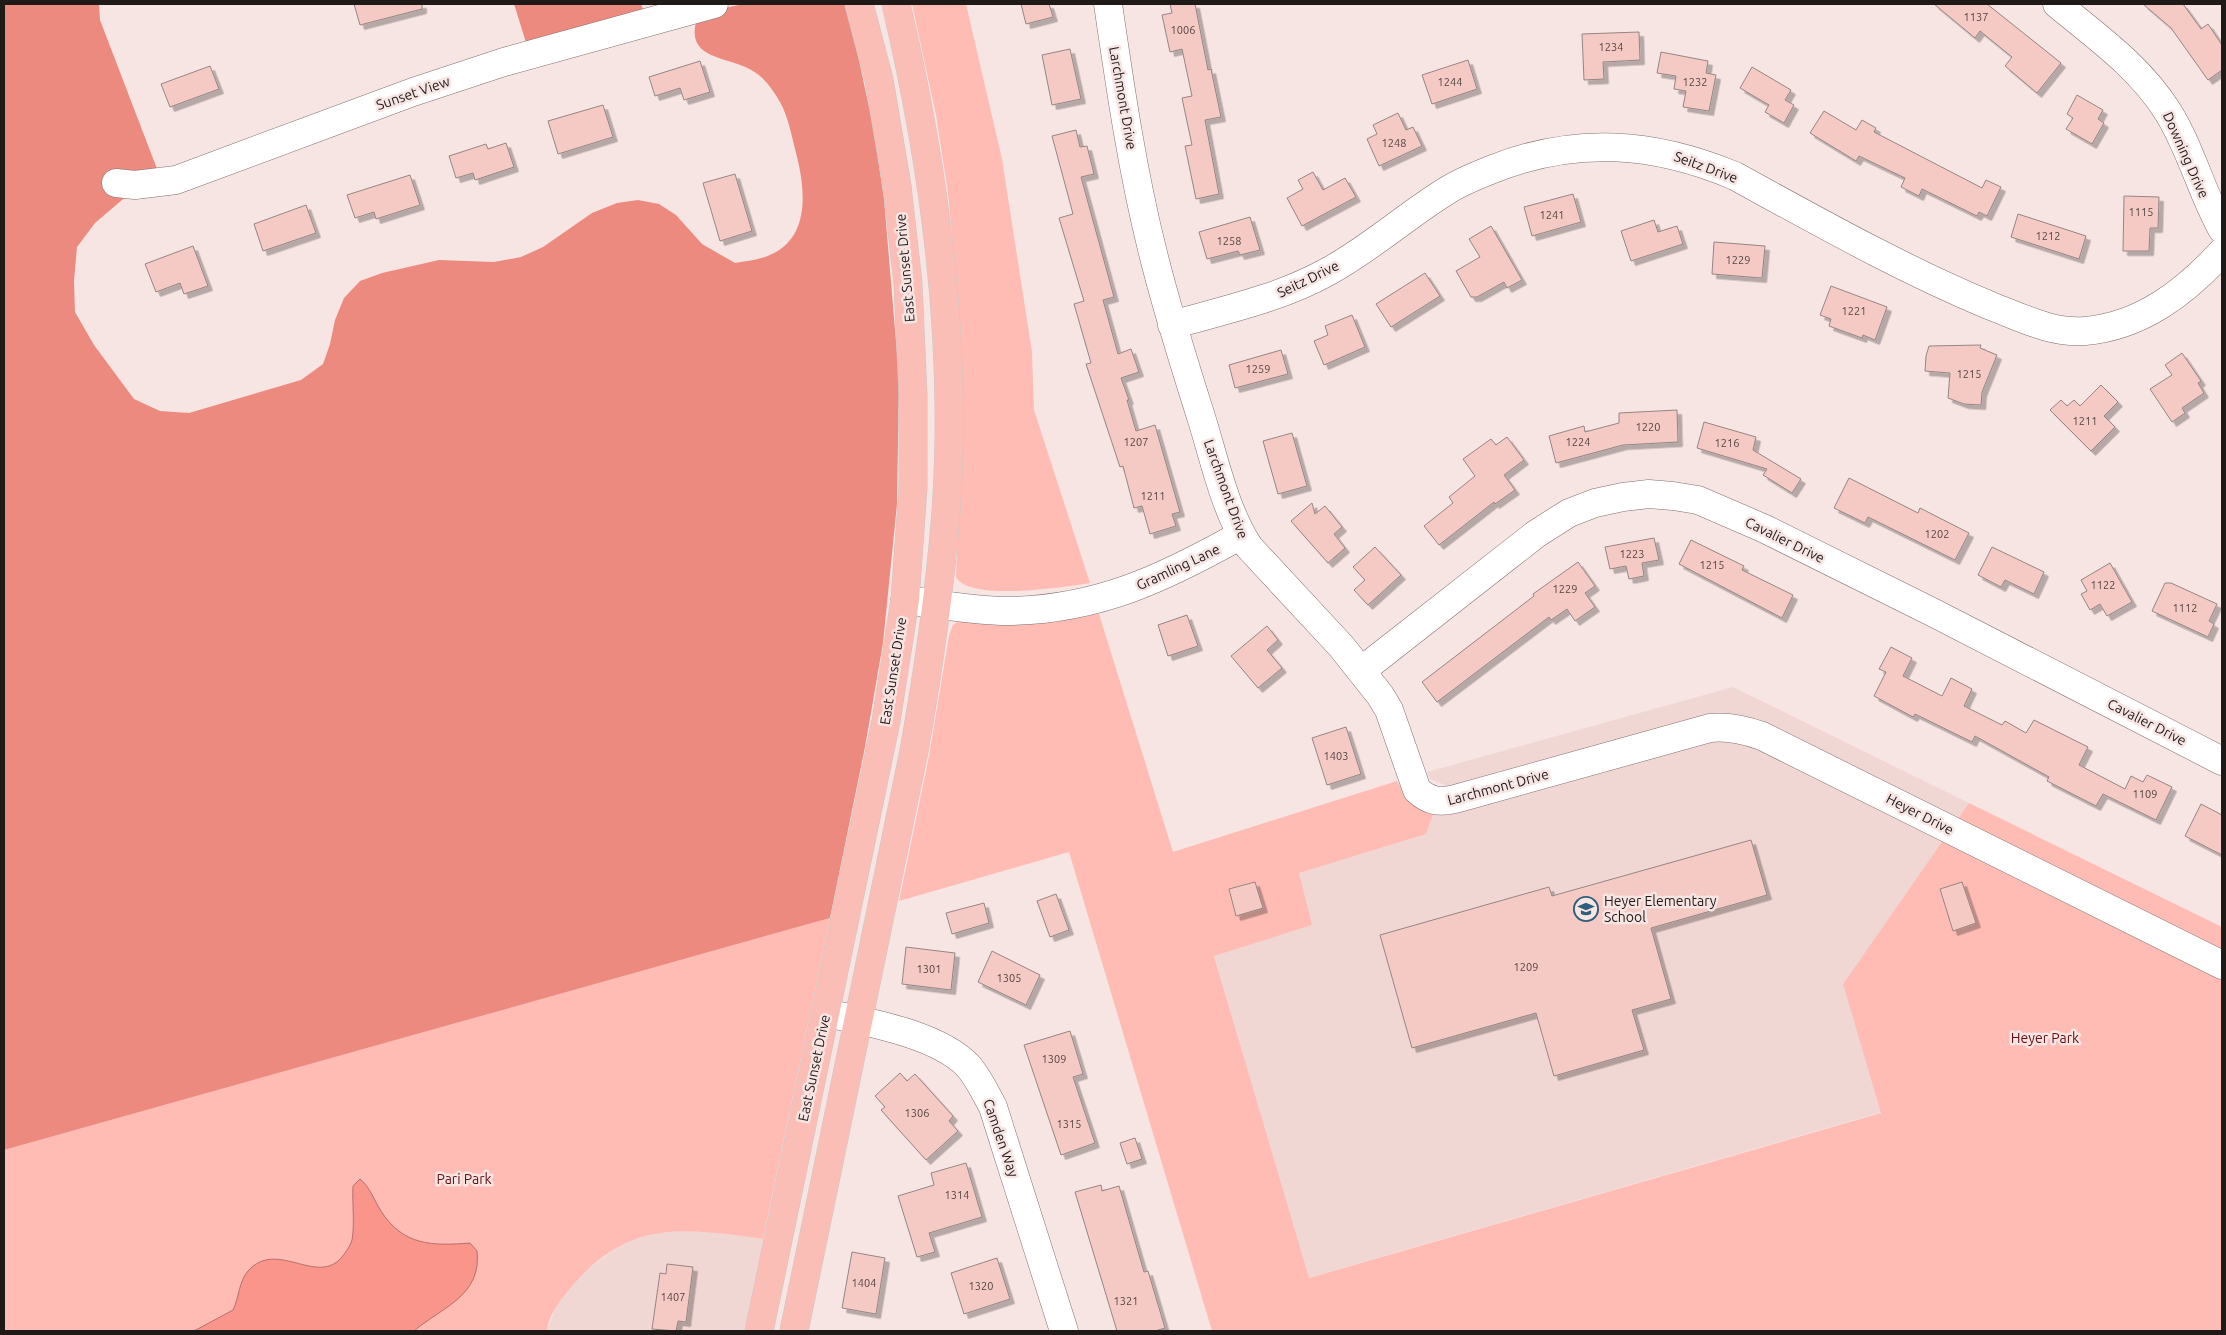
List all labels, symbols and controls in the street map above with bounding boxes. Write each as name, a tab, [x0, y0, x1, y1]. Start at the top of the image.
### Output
house number: 1137	[1964, 11, 1988, 23]
house number: 1006	[1171, 24, 1195, 36]
house number: 1234	[1599, 41, 1623, 53]
street label: Larchmont Drive	[1106, 45, 1140, 151]
street label: Sunset View	[374, 73, 452, 113]
house number: 1244	[1438, 76, 1462, 88]
house number: 1232	[1683, 76, 1707, 88]
street label: Downing Drive	[2160, 109, 2212, 201]
house number: 1248	[1382, 137, 1406, 149]
street label: Seitz Drive	[1672, 148, 1740, 186]
house number: 1115	[2129, 206, 2153, 218]
house number: 1241	[1540, 209, 1564, 221]
street label: East Sunset Drive	[892, 213, 918, 323]
house number: 1212	[2036, 230, 2060, 242]
house number: 1258	[1217, 235, 1241, 247]
house number: 1229	[1726, 254, 1750, 266]
street label: Seitz Drive	[1275, 257, 1341, 301]
house number: 1221	[1842, 305, 1866, 317]
house number: 1259	[1246, 363, 1270, 375]
house number: 1215	[1957, 368, 1981, 380]
house number: 1211	[2073, 415, 2097, 427]
house number: 1220	[1636, 421, 1660, 433]
house number: 1207	[1124, 436, 1148, 448]
house number: 1224	[1566, 436, 1590, 448]
street label: Larchmont Drive	[1201, 437, 1251, 541]
house number: 1216	[1715, 437, 1739, 449]
house number: 1211	[1141, 490, 1165, 502]
street label: Cavalier Drive	[1743, 514, 1827, 566]
house number: 1202	[1925, 528, 1949, 540]
street label: Gramling Lane	[1134, 541, 1222, 593]
house number: 1223	[1620, 548, 1644, 560]
house number: 1215	[1700, 559, 1724, 571]
house number: 1122	[2091, 579, 2115, 591]
house number: 1229	[1553, 583, 1577, 595]
house number: 1112	[2173, 602, 2197, 614]
street label: East Sunset Drive	[877, 616, 909, 726]
street label: Cavalier Drive	[2105, 695, 2189, 749]
house number: 1403	[1324, 750, 1348, 762]
street label: Larchmont Drive	[1446, 766, 1550, 808]
house number: 1109	[2133, 788, 2157, 800]
street label: Heyer Drive	[1884, 790, 1956, 838]
place label: Heyer Elementary School	[1604, 893, 1717, 925]
school or university icon: Heyer Elementary School	[1573, 896, 1599, 922]
house number: 1209	[1514, 961, 1538, 973]
house number: 1301	[917, 963, 941, 975]
house number: 1305	[997, 972, 1021, 984]
street label: East Sunset Drive	[795, 1013, 833, 1123]
park label: Heyer Park	[2011, 1030, 2079, 1046]
house number: 1309	[1042, 1053, 1066, 1065]
street label: Camden Way	[980, 1097, 1022, 1179]
house number: 1306	[905, 1107, 929, 1119]
house number: 1315	[1057, 1118, 1081, 1130]
park label: Pari Park	[436, 1171, 492, 1187]
house number: 1314	[945, 1189, 969, 1201]
house number: 1404	[852, 1277, 876, 1289]
house number: 1320	[969, 1280, 993, 1292]
house number: 1407	[661, 1291, 685, 1303]
house number: 1321	[1114, 1295, 1138, 1307]

